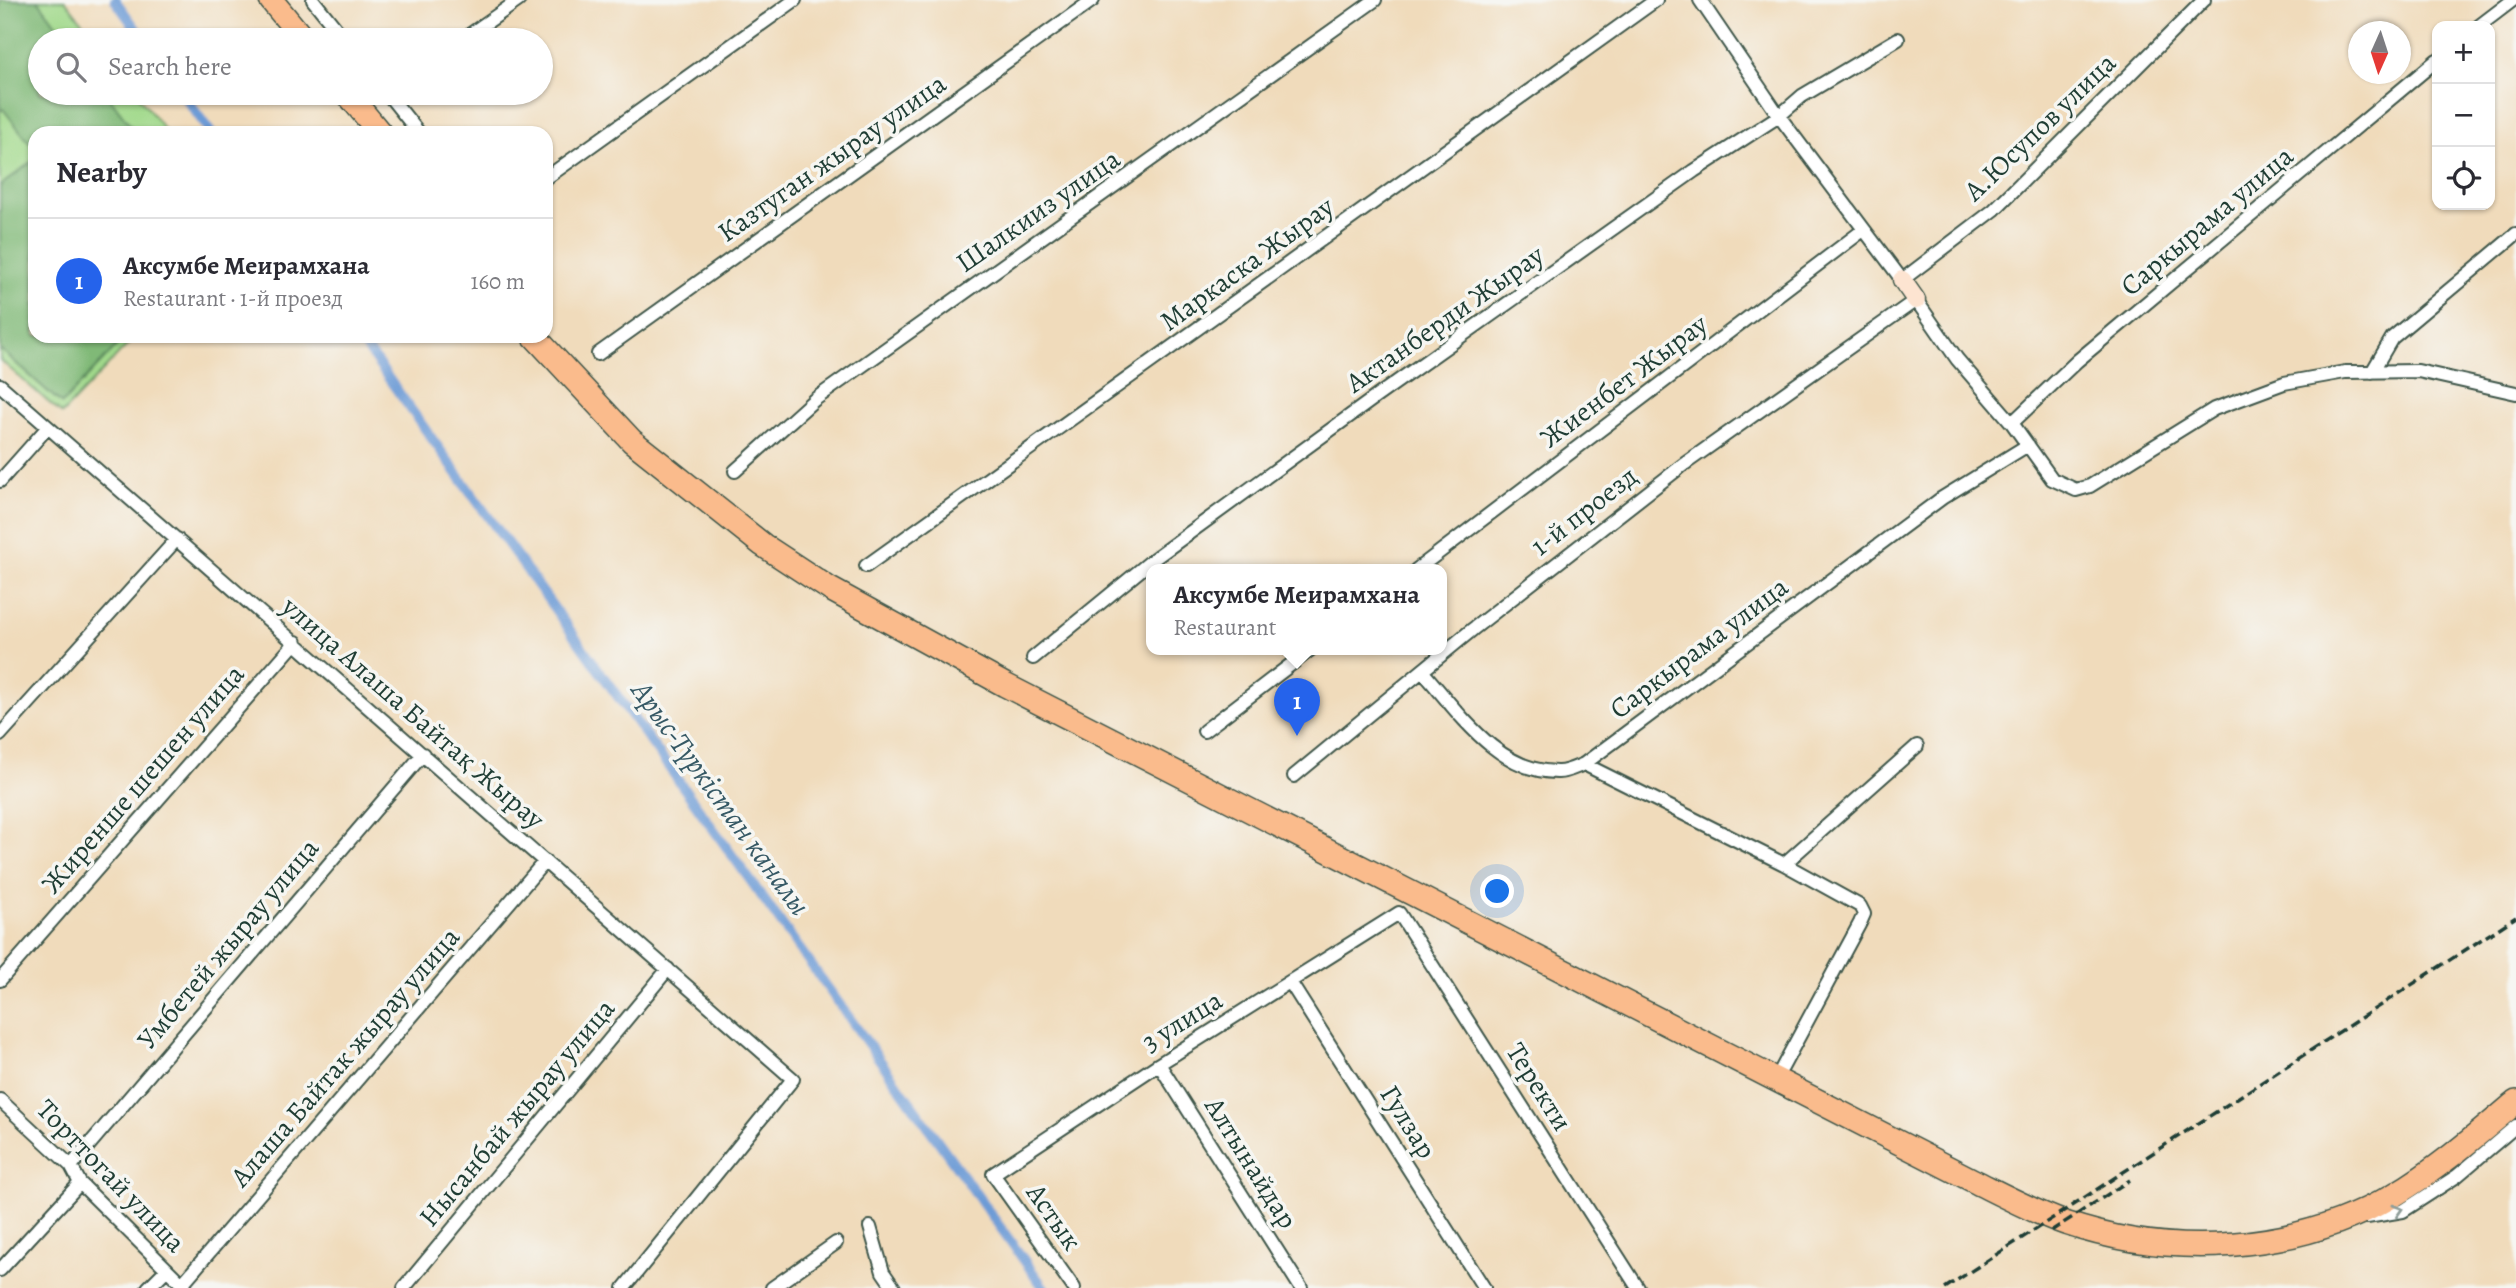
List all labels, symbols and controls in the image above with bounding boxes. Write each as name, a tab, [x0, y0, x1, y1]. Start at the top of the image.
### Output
north arrow	[2348, 21, 2411, 84]
map controls	[2432, 21, 2495, 210]
button: +	[2432, 21, 2495, 84]
search box	[28, 28, 553, 105]
street label: А.Юсупов улица	[1955, 44, 2125, 210]
icon: search	[52, 48, 90, 86]
text: Search here	[108, 49, 232, 84]
street label: Казтуган жырау улица	[710, 65, 954, 251]
button: −	[2432, 84, 2495, 147]
street label: Саркырама улица	[2113, 137, 2302, 305]
street label: Шалкииз улица	[948, 140, 1128, 282]
button: locate	[2432, 147, 2495, 210]
text: Nearby	[56, 152, 147, 192]
street label: Маркаска Жырау	[1152, 188, 1342, 340]
street label: Актанберди Жырау	[1337, 236, 1552, 402]
text: Аксумбе Меирамхана	[123, 248, 370, 283]
text: 1	[75, 266, 83, 297]
text: 160 m	[471, 266, 525, 297]
text: Restaurant · 1-й проезд	[123, 283, 343, 314]
street label: Жиенбет Жырау	[1532, 305, 1716, 457]
street label: 1-й проезд	[1523, 457, 1645, 565]
popup	[1146, 564, 1447, 655]
street label: Саркырама улица	[1602, 568, 1796, 728]
text: Аксумбе Меирамхана	[1173, 577, 1420, 612]
street label: улица Алаша Байтақ Жырау	[273, 587, 553, 838]
text: Restaurant	[1173, 612, 1276, 643]
street label: Жиренше шешен улица	[33, 656, 253, 902]
water label: Арыс-Түркістан каналы	[621, 671, 820, 923]
pin: 1	[1274, 678, 1320, 736]
street label: Умбетей жырау улица	[128, 830, 328, 1058]
your location	[1480, 874, 1514, 908]
street label: Алаша Байтак жырау улица	[221, 919, 468, 1196]
street label: 3 улица	[1134, 981, 1230, 1061]
street label: Нысанбай жырау улица	[410, 991, 624, 1235]
street label: Теректи	[1497, 1036, 1581, 1138]
street label: Гулзар	[1371, 1078, 1445, 1166]
street label: Алтынайдар	[1195, 1089, 1306, 1236]
street label: Торттогай улица	[28, 1091, 194, 1261]
street label: Астык	[1017, 1175, 1091, 1258]
one-way arrow	[2392, 1203, 2404, 1218]

